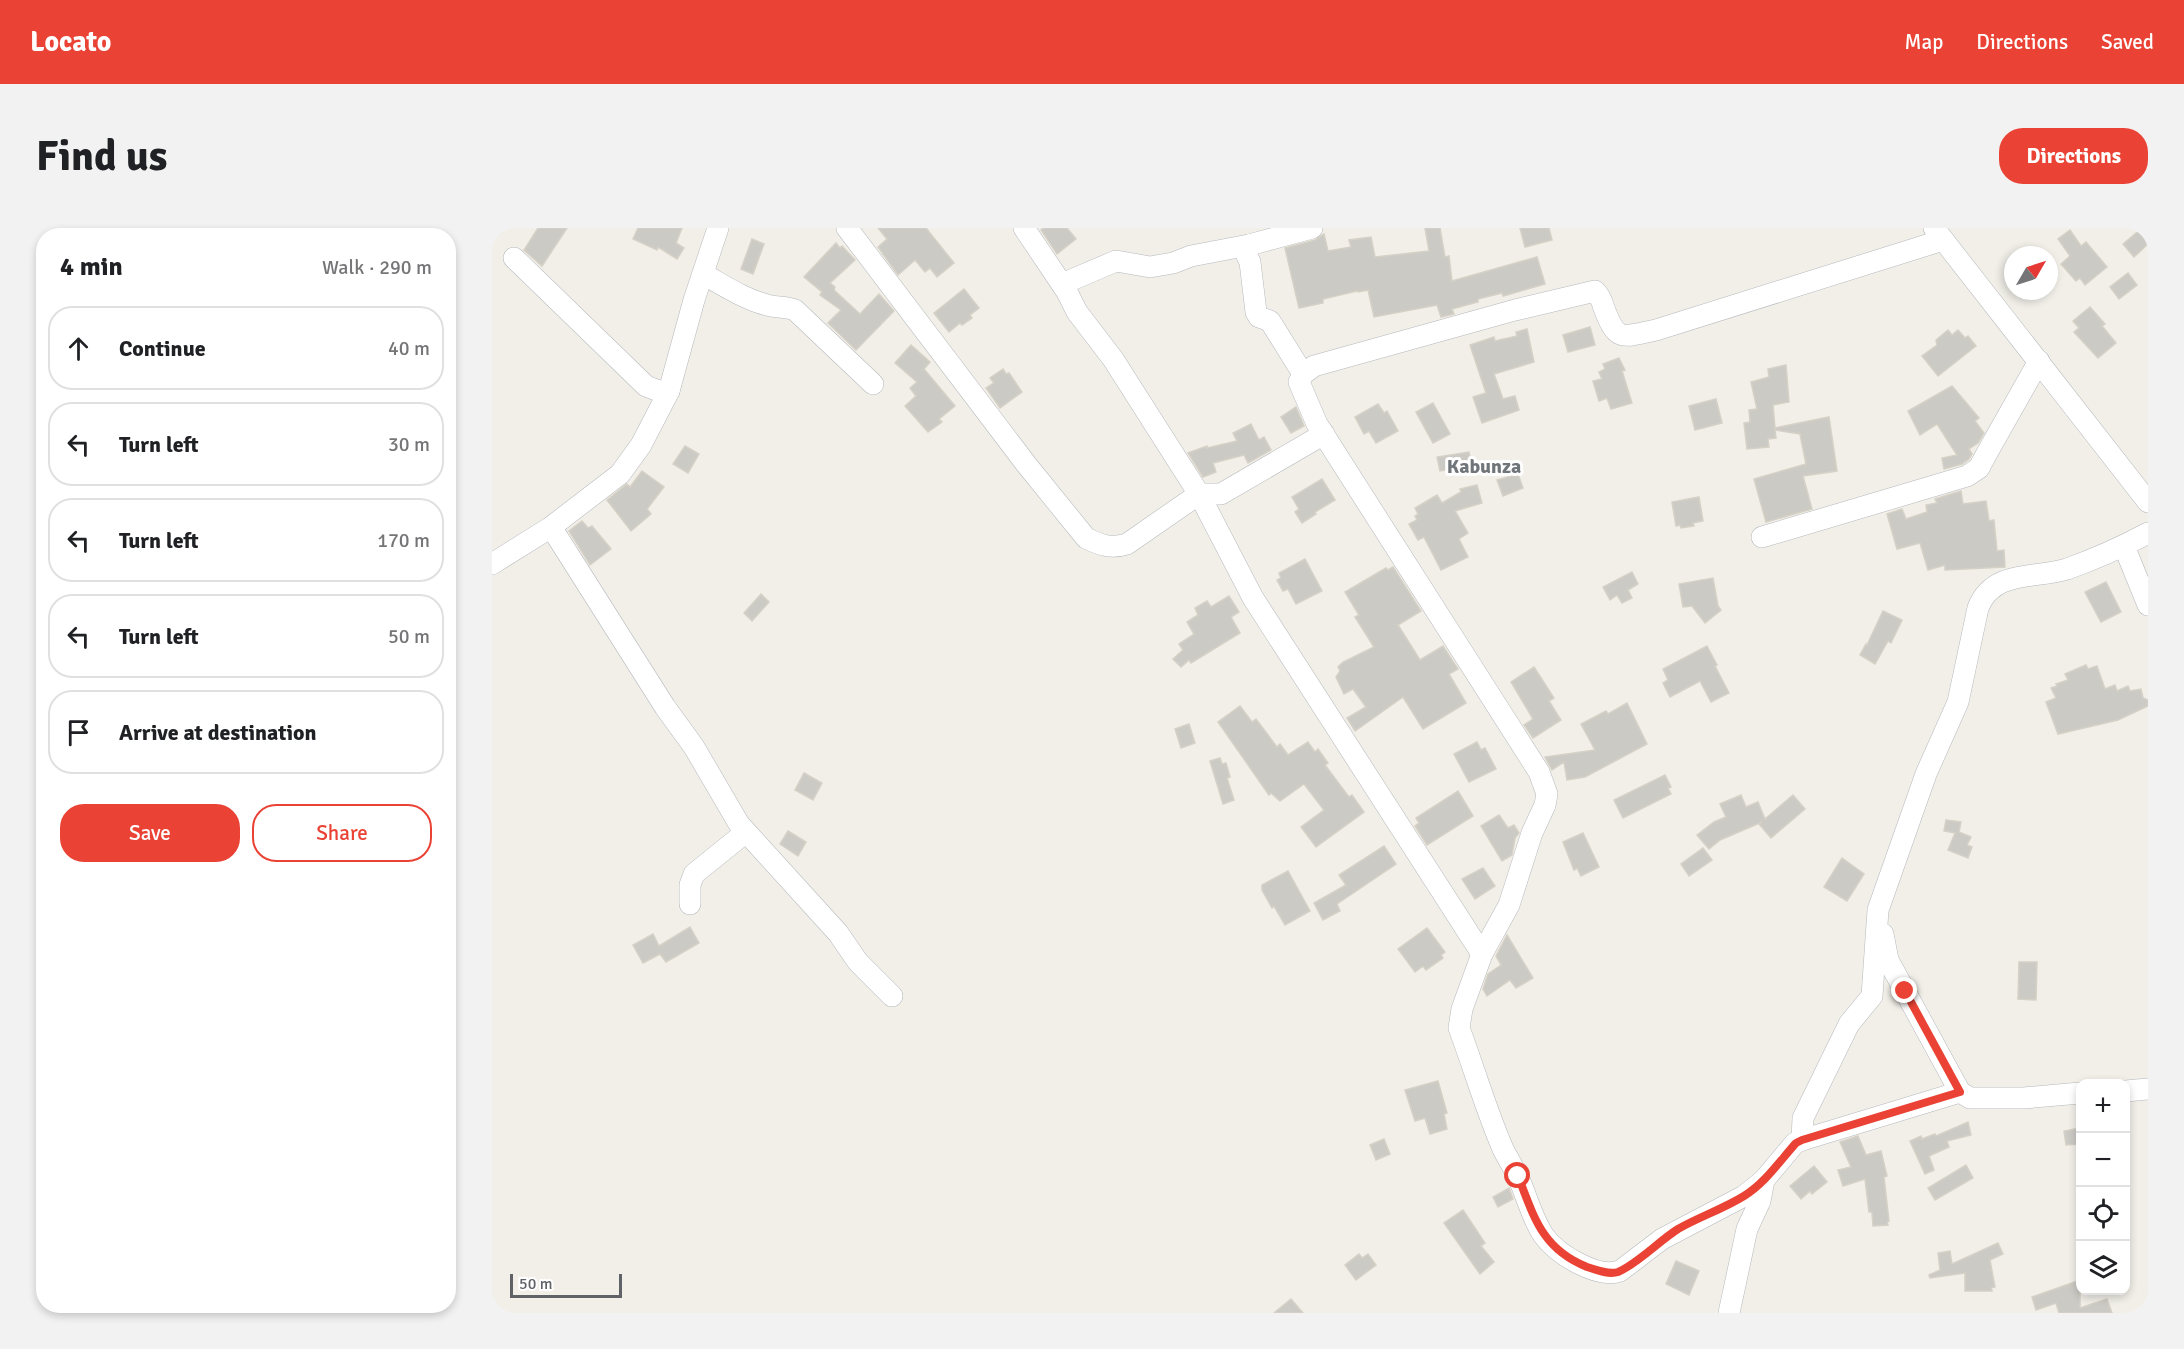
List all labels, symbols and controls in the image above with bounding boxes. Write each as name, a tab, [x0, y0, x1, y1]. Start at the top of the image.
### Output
text: Locato	[30, 25, 111, 59]
text: Map	[1905, 29, 1943, 55]
text: Directions	[1976, 29, 2068, 55]
text: Saved	[2101, 29, 2154, 55]
button: Directions	[1999, 128, 2148, 184]
text: Find us	[36, 131, 167, 182]
north arrow	[2004, 246, 2058, 300]
text: 4 min	[60, 251, 123, 283]
text: Walk · 290 m	[322, 255, 432, 280]
icon: ahead	[62, 332, 95, 365]
text: Continue	[119, 335, 206, 362]
text: 40 m	[388, 336, 430, 361]
icon: left	[62, 428, 95, 461]
text: Turn left	[119, 431, 199, 458]
text: 30 m	[388, 432, 430, 457]
district label: Kabunza	[1447, 454, 1521, 479]
icon: left	[62, 524, 95, 557]
text: Turn left	[119, 527, 199, 554]
text: 170 m	[377, 528, 430, 553]
icon: left	[62, 620, 95, 653]
text: Turn left	[119, 623, 199, 650]
text: 50 m	[388, 624, 430, 649]
icon: arrive	[62, 716, 95, 749]
text: Arrive at destination	[119, 719, 316, 746]
button: Save	[60, 804, 240, 862]
button: Share	[252, 804, 432, 862]
route end	[1891, 977, 1917, 1003]
map controls	[2076, 1079, 2130, 1295]
button: +	[2076, 1079, 2130, 1133]
button: −	[2076, 1133, 2130, 1187]
route start	[1504, 1162, 1530, 1188]
button: locate	[2076, 1187, 2130, 1241]
button: layers	[2076, 1241, 2130, 1295]
scale bar	[510, 1271, 622, 1298]
text: 50 m	[519, 1274, 553, 1294]

